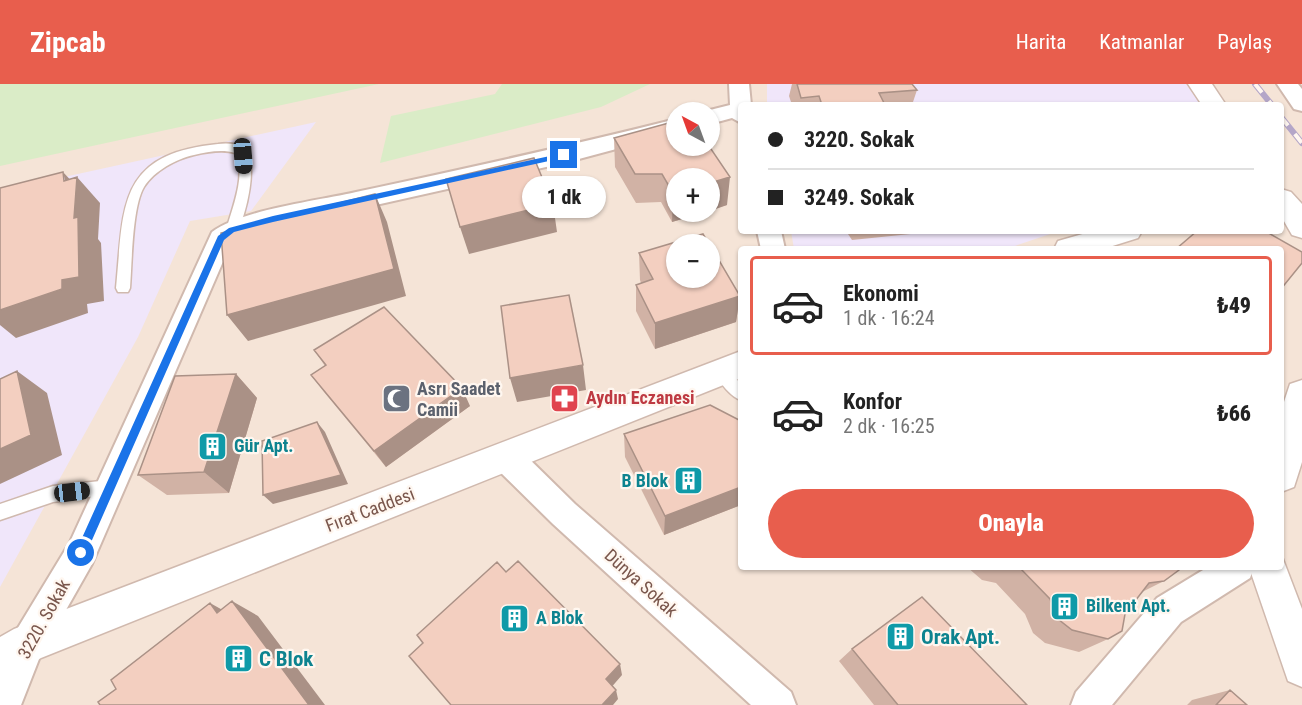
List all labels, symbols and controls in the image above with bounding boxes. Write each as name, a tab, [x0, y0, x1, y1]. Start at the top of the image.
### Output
text: Zipcab	[30, 26, 106, 59]
text: Harita	[1016, 30, 1066, 54]
text: Katmanlar	[1099, 30, 1184, 54]
text: Paylaş	[1217, 30, 1272, 54]
north arrow	[666, 102, 720, 156]
map controls	[666, 102, 720, 288]
text: 3220. Sokak	[804, 127, 914, 152]
car	[233, 137, 253, 175]
route end	[550, 141, 577, 168]
button: +	[666, 168, 720, 222]
callout: 1 dk	[522, 176, 606, 218]
text: 1 dk	[547, 185, 581, 209]
text: 3249. Sokak	[804, 185, 914, 210]
button: −	[666, 234, 720, 288]
icon: car	[771, 279, 825, 333]
text: Ekonomi	[843, 281, 919, 306]
text: ₺49	[1217, 293, 1251, 318]
text: 1 dk · 16:24	[843, 306, 935, 330]
place label: Asrı Saadet Camii	[417, 378, 501, 420]
pharmacy icon: Aydın Eczanesi	[549, 382, 581, 414]
mosque icon: Asrı Saadet Camii	[380, 383, 412, 415]
place label: Aydın Eczanesi	[586, 387, 695, 408]
icon: car	[771, 387, 825, 441]
text: Konfor	[843, 389, 902, 414]
text: ₺66	[1217, 401, 1251, 426]
text: 2 dk · 16:25	[843, 414, 935, 438]
building icon: Gür Apt.	[197, 430, 229, 462]
place label: Gür Apt.	[234, 435, 294, 456]
building icon: B Blok	[673, 465, 705, 497]
place label: B Blok	[622, 470, 668, 491]
car	[53, 481, 91, 503]
street label: Fırat Caddesi	[322, 483, 417, 536]
button: Onayla	[768, 489, 1254, 558]
route start	[67, 539, 94, 566]
street label: Dünya Sokak	[600, 544, 682, 621]
street label: 3220. Sokak	[13, 575, 74, 662]
building icon: Bilkent Apt.	[1049, 590, 1081, 622]
place label: Bilkent Apt.	[1086, 595, 1171, 616]
building icon: A Blok	[499, 602, 531, 634]
place label: A Blok	[536, 607, 583, 628]
building icon: Orak Apt.	[884, 621, 916, 653]
place label: Orak Apt.	[921, 625, 1000, 649]
building icon: C Blok	[222, 643, 254, 675]
place label: C Blok	[259, 647, 314, 671]

